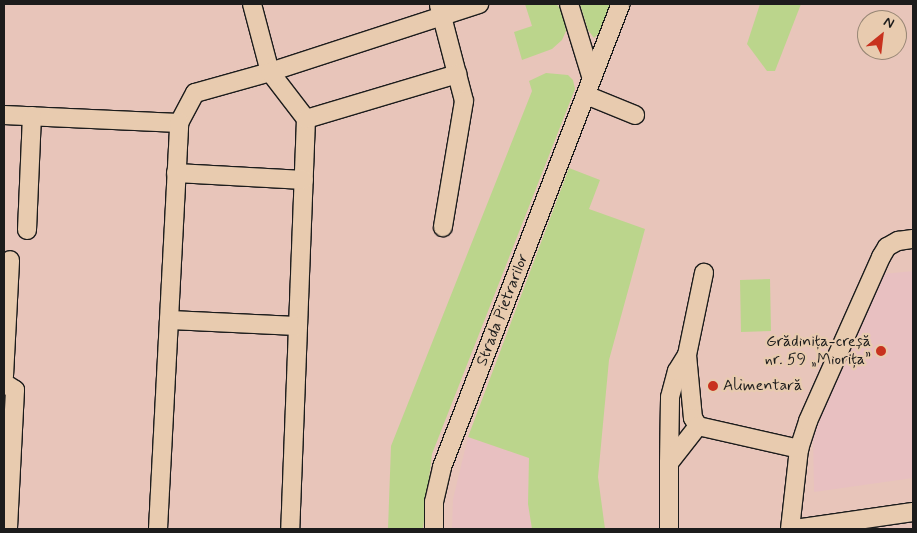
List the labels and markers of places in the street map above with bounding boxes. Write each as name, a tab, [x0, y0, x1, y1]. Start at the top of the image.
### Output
place label: Grădinița-creșă nr. 59 „Miorița”	[765, 332, 871, 370]
marker: Grădinița-creșă nr. 59 „Miorița”	[875, 345, 887, 357]
place label: Alimentară	[723, 376, 802, 396]
marker: Alimentară	[707, 380, 719, 392]

